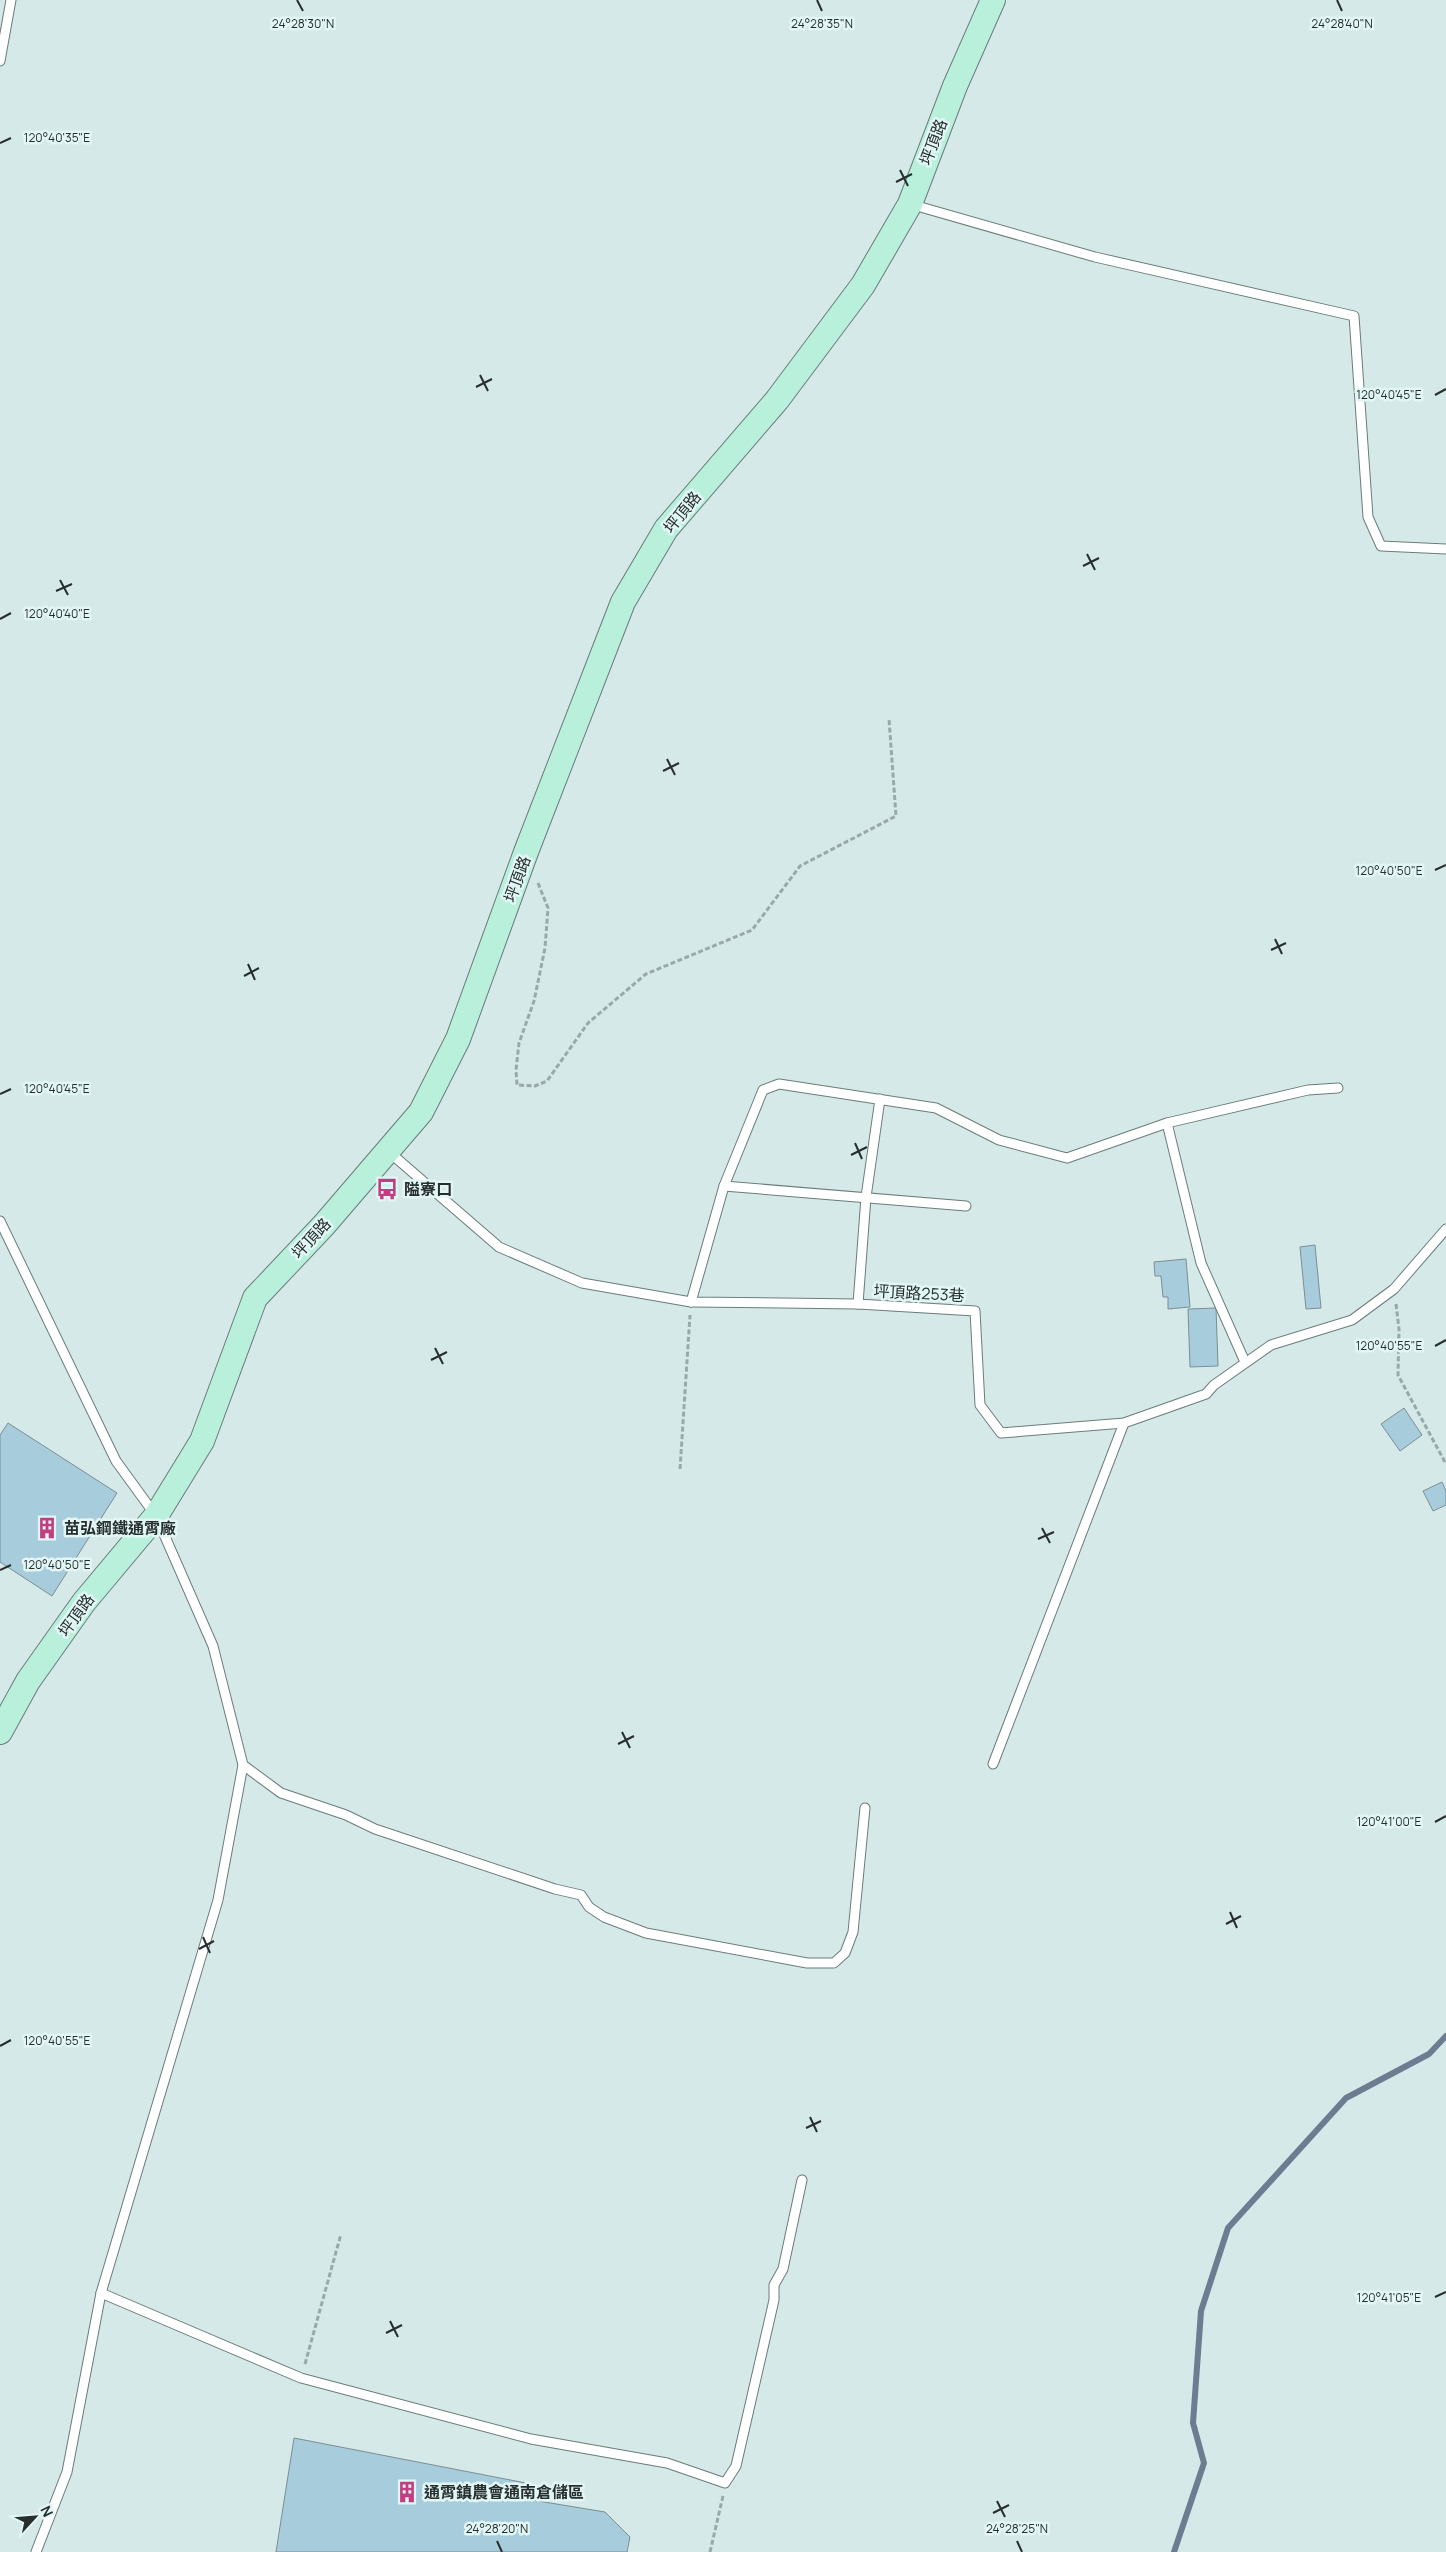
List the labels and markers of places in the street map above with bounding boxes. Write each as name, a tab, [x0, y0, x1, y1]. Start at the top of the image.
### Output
bus stop icon: 隘寮口	[374, 1176, 400, 1202]
place label: 隘寮口	[404, 1178, 452, 1200]
building icon: 苗弘鋼鐵通霄廠	[34, 1515, 60, 1541]
place label: 苗弘鋼鐵通霄廠	[64, 1517, 176, 1539]
building icon: 通霄鎮農會通南倉儲區	[394, 2479, 420, 2505]
place label: 通霄鎮農會通南倉儲區	[424, 2481, 584, 2503]

